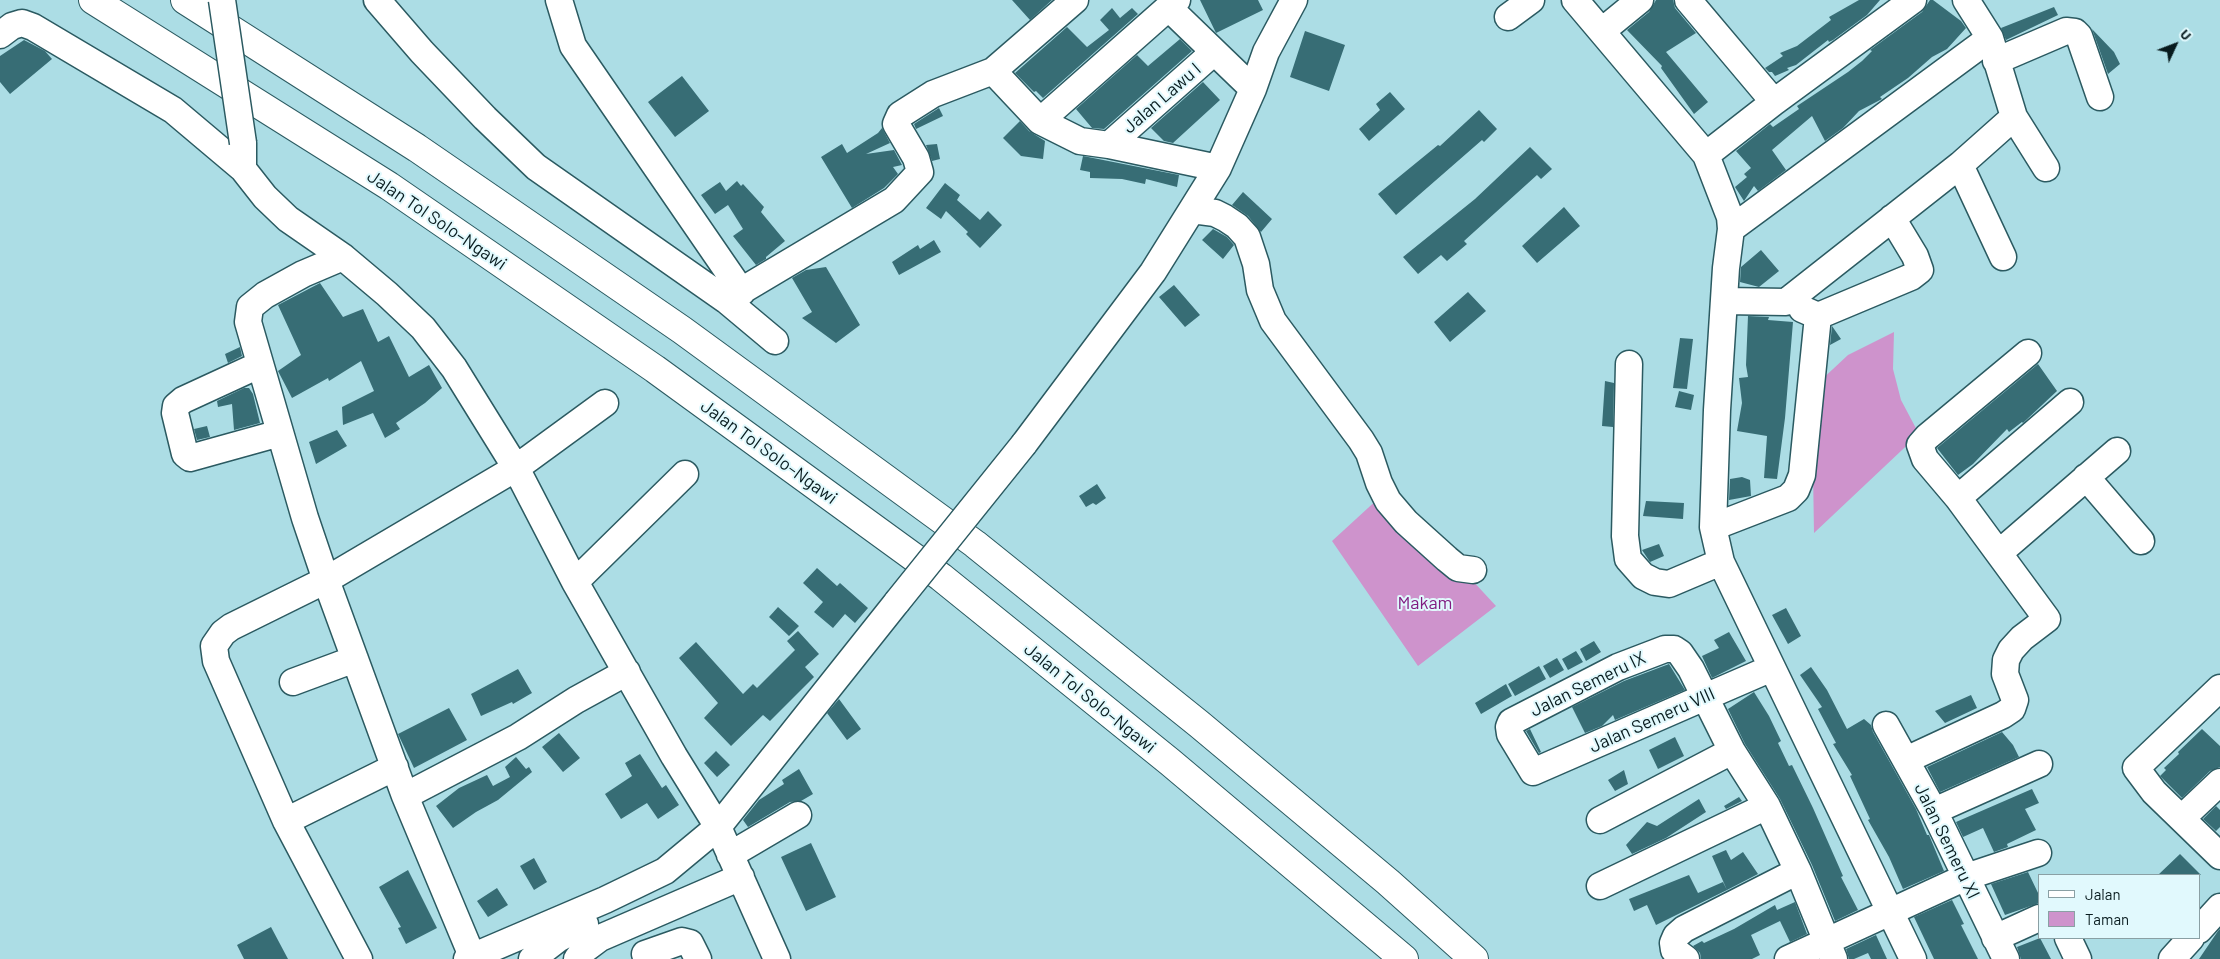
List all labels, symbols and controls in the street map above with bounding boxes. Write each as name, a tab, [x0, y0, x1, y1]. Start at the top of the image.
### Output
north arrow	[2150, 20, 2200, 70]
text: U	[2177, 25, 2196, 43]
street label: Jalan Lawu I	[1119, 58, 1205, 138]
street label: Jalan Tol Solo–Ngawi	[363, 165, 511, 275]
street label: Jalan Tol Solo–Ngawi	[696, 395, 842, 509]
park label: Makam	[1397, 592, 1453, 614]
street label: Jalan Tol Solo–Ngawi	[1020, 638, 1160, 758]
street label: Jalan Semeru IX	[1527, 647, 1649, 721]
street label: Jalan Semeru VIII	[1586, 683, 1718, 757]
street label: Jalan Semeru XI	[1910, 780, 1984, 902]
legend	[2038, 874, 2200, 939]
text: Jalan	[2085, 885, 2121, 903]
text: Taman	[2085, 910, 2129, 928]

